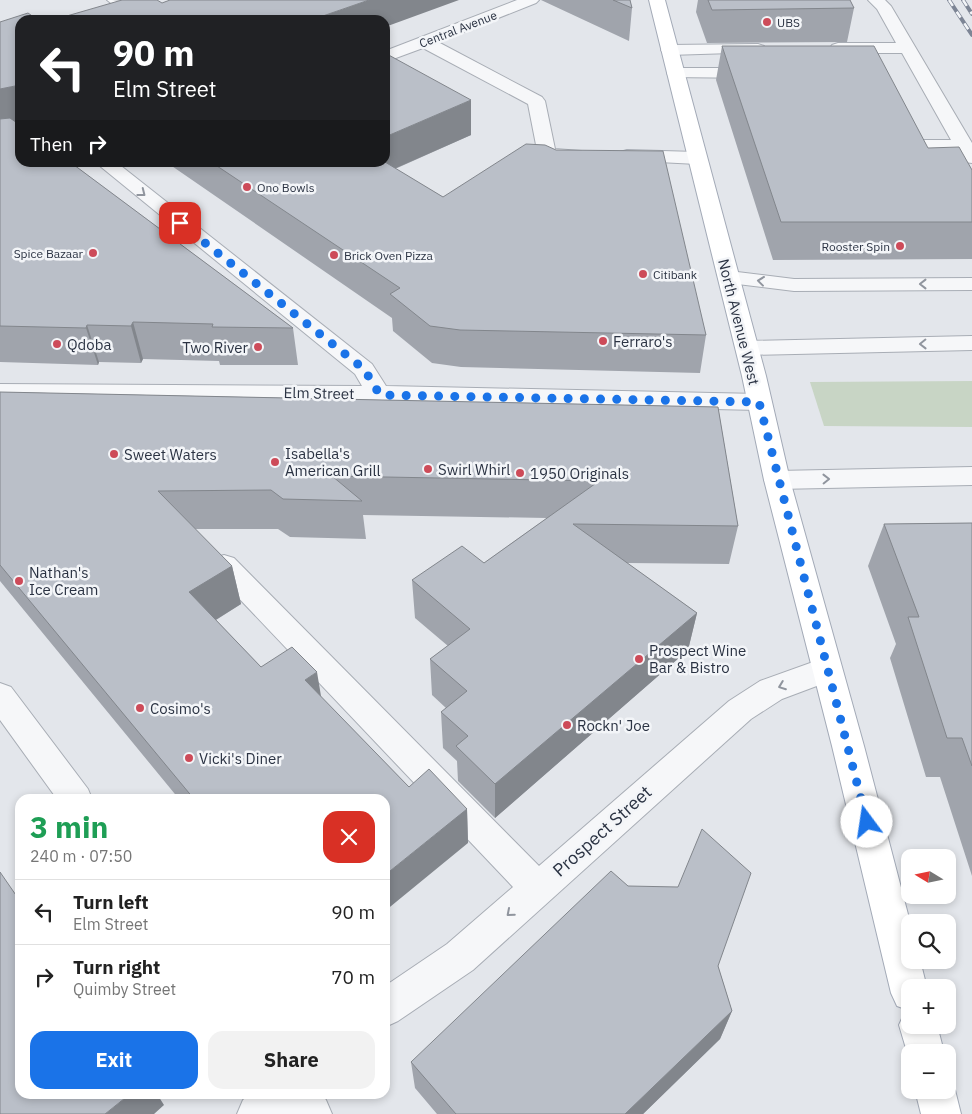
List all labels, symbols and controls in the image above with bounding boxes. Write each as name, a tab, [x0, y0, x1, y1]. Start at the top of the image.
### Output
street label: Central Avenue	[417, 7, 499, 51]
place label: UBS	[777, 15, 800, 30]
marker: UBS	[761, 16, 773, 28]
text: 90 m	[113, 30, 195, 76]
icon: left	[30, 35, 95, 100]
text: Elm Street	[113, 74, 217, 103]
icon: right	[83, 130, 111, 158]
text: Then	[30, 132, 73, 156]
place label: Ono Bowls	[257, 180, 315, 195]
marker: Ono Bowls	[241, 181, 253, 193]
one-way arrow	[136, 187, 145, 195]
pin	[159, 202, 201, 244]
icon: arrive	[166, 209, 194, 237]
place label: Rooster Spin	[822, 239, 890, 254]
marker: Rooster Spin	[894, 240, 906, 252]
place label: Spice Bazaar	[14, 246, 84, 261]
marker: Spice Bazaar	[87, 247, 99, 259]
place label: Brick Oven Pizza	[344, 248, 433, 263]
marker: Brick Oven Pizza	[328, 249, 340, 261]
street label: North Avenue West	[714, 257, 764, 387]
place label: Citibank	[653, 267, 698, 282]
marker: Citibank	[637, 268, 649, 280]
one-way arrow	[757, 276, 765, 287]
one-way arrow	[919, 279, 927, 290]
place label: Ferraro's	[613, 332, 673, 351]
place label: Qdoba	[67, 335, 111, 354]
marker: Ferraro's	[597, 335, 609, 347]
marker: Qdoba	[51, 338, 63, 350]
place label: Two River	[182, 338, 248, 357]
one-way arrow	[919, 339, 927, 349]
marker: Two River	[252, 341, 264, 353]
street label: Elm Street	[284, 383, 354, 403]
place label: Isabella's American Grill	[285, 444, 381, 480]
place label: Sweet Waters	[124, 445, 217, 464]
marker: Sweet Waters	[108, 448, 120, 460]
marker: Isabella's American Grill	[269, 456, 281, 468]
place label: Swirl Whirl	[438, 460, 510, 479]
marker: Swirl Whirl	[422, 463, 434, 475]
place label: 1950 Originals	[530, 464, 629, 483]
marker: 1950 Originals	[514, 467, 526, 479]
one-way arrow	[822, 474, 830, 484]
place label: Nathan's Ice Cream	[29, 563, 98, 599]
marker: Nathan's Ice Cream	[13, 575, 25, 587]
place label: Prospect Wine Bar & Bistro	[649, 641, 746, 677]
marker: Prospect Wine Bar & Bistro	[633, 653, 645, 665]
one-way arrow	[778, 680, 786, 690]
place label: Cosimo's	[150, 699, 211, 718]
marker: Cosimo's	[134, 702, 146, 714]
place label: Rockn' Joe	[577, 716, 650, 735]
marker: Rockn' Joe	[561, 719, 573, 731]
place label: Vicki's Diner	[199, 749, 282, 768]
marker: Vicki's Diner	[183, 752, 195, 764]
street label: Prospect Street	[548, 780, 656, 882]
position arrow	[840, 795, 892, 847]
text: 3 min	[30, 807, 108, 846]
button: close	[323, 811, 375, 863]
text: 240 m · 07:50	[30, 846, 132, 866]
north arrow	[901, 849, 956, 904]
map controls	[901, 849, 956, 1099]
text: Turn left	[73, 890, 149, 914]
icon: left	[30, 898, 58, 926]
text: 90 m	[331, 900, 375, 924]
one-way arrow	[507, 908, 516, 917]
text: Elm Street	[73, 914, 148, 934]
button: search	[901, 914, 956, 969]
text: Turn right	[73, 955, 160, 979]
icon: right	[30, 963, 58, 991]
text: 70 m	[331, 965, 375, 989]
text: Quimby Street	[73, 979, 176, 999]
button: +	[901, 979, 956, 1034]
button: Exit	[30, 1031, 198, 1089]
button: Share	[208, 1031, 375, 1089]
button: −	[901, 1044, 956, 1099]

